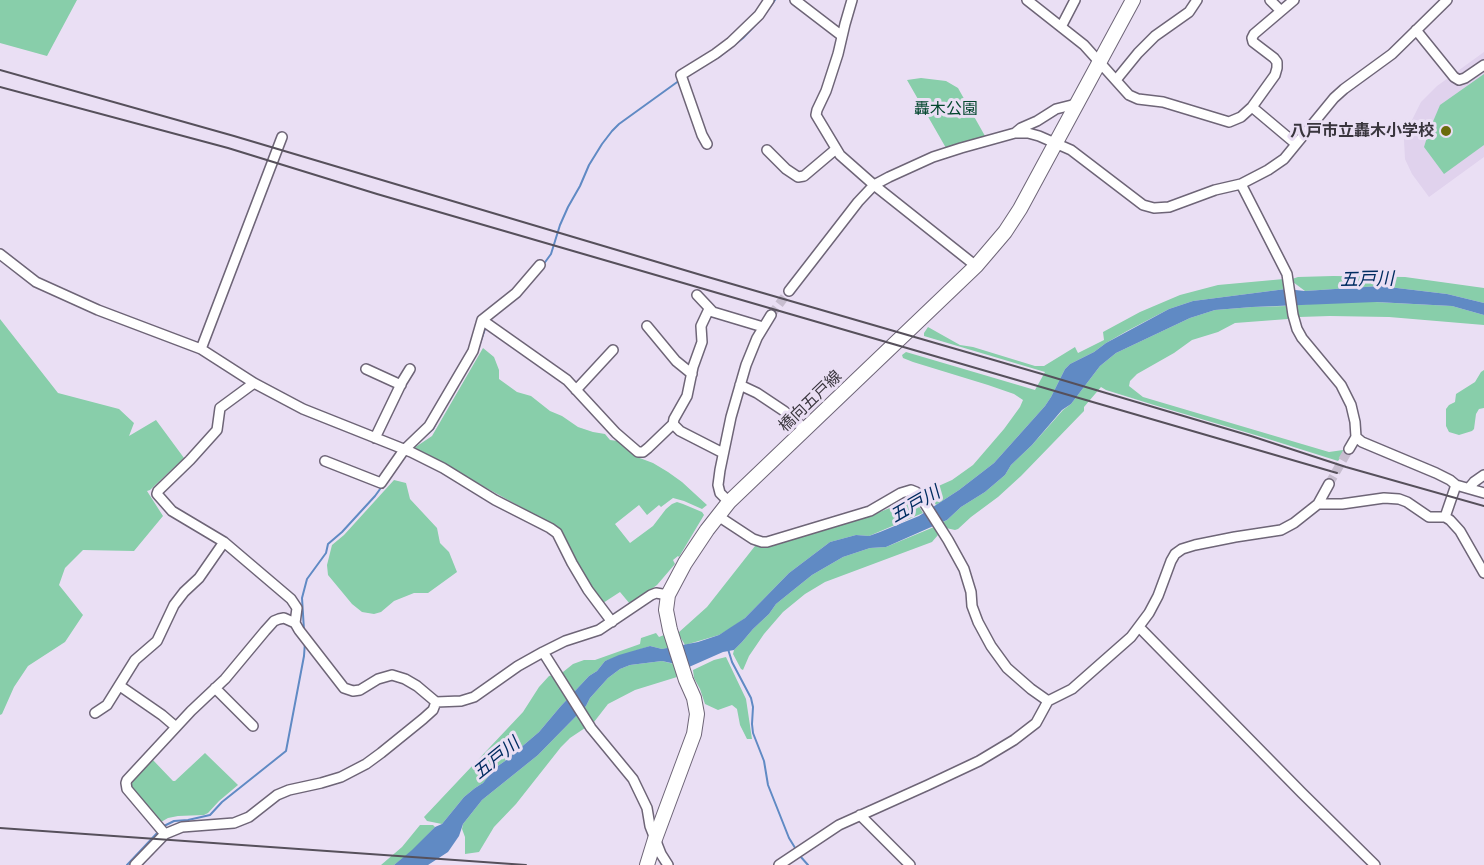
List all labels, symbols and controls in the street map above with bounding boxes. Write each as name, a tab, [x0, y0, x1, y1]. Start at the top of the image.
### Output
park label: 轟木公園	[914, 99, 978, 119]
place label: 八戸市立轟木小学校	[1290, 121, 1434, 141]
marker: 八戸市立轟木小学校	[1439, 124, 1453, 138]
water label: 五戸川	[1340, 268, 1394, 290]
street label: 橋向五戸線	[775, 366, 845, 436]
water label: 五戸川	[886, 481, 944, 527]
water label: 五戸川	[468, 733, 524, 783]

